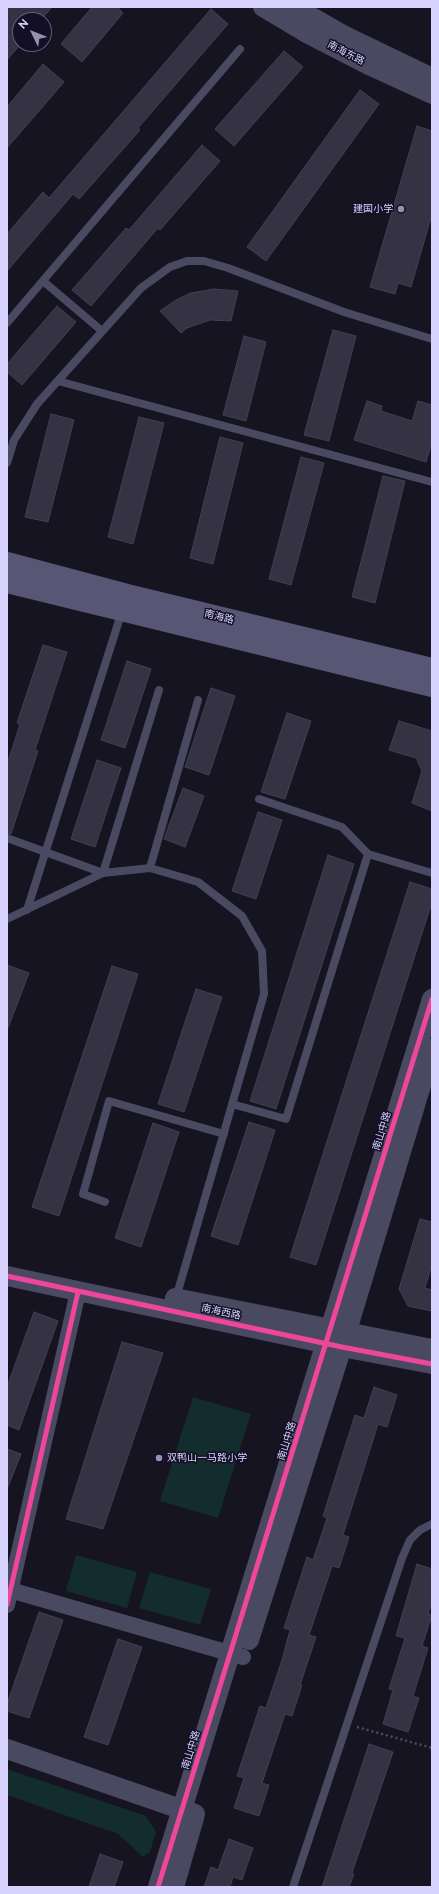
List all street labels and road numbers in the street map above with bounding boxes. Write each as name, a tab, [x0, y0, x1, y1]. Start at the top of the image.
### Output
street label: 南海东路	[325, 39, 367, 67]
street label: 南海路	[203, 608, 235, 626]
street label: 南山中路	[370, 1110, 394, 1152]
street label: 南海西路	[200, 1302, 242, 1322]
street label: 南山中路	[275, 1420, 299, 1462]
street label: 南山中路	[179, 1729, 203, 1771]

